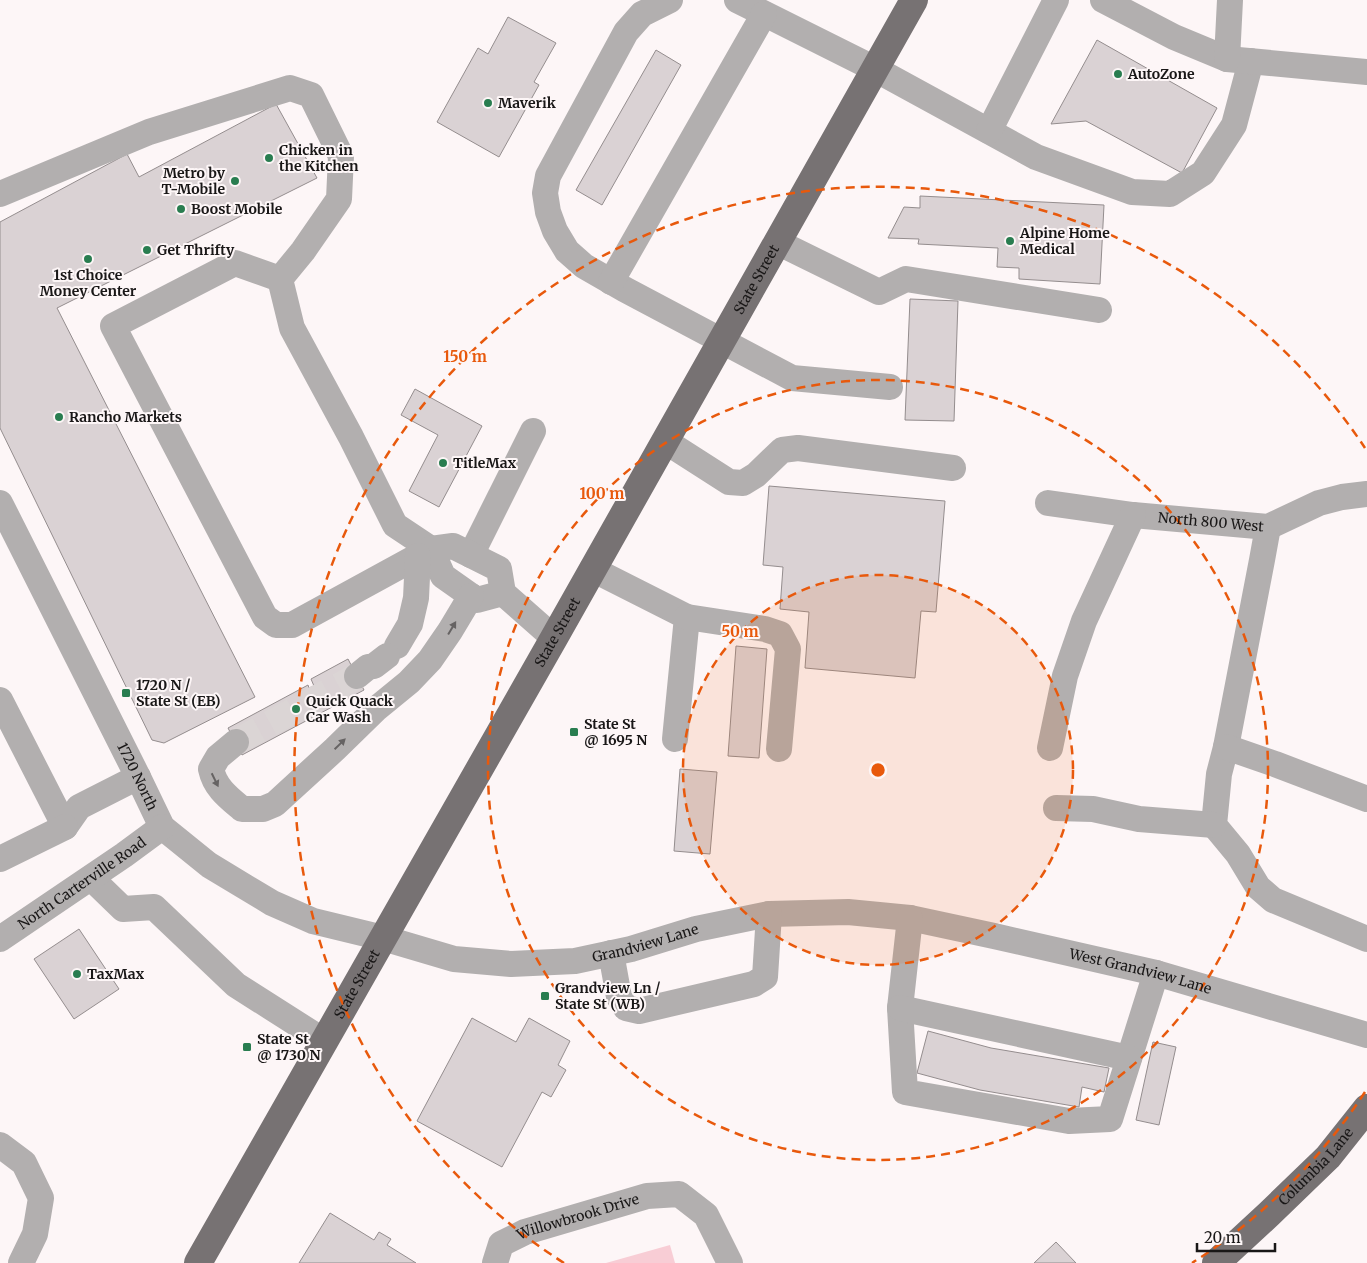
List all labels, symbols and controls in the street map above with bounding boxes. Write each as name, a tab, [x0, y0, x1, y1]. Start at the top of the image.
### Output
place label: AutoZone	[1127, 65, 1195, 83]
marker: AutoZone	[1112, 68, 1124, 80]
place label: Maverik	[498, 94, 557, 112]
marker: Maverik	[482, 97, 494, 109]
place label: Chicken in the Kitchen	[279, 141, 359, 175]
marker: Chicken in the Kitchen	[263, 152, 275, 164]
place label: Metro by T-Mobile	[162, 164, 226, 198]
marker: Metro by T-Mobile	[229, 175, 241, 187]
place label: Boost Mobile	[191, 200, 283, 218]
marker: Boost Mobile	[175, 203, 187, 215]
place label: Alpine Home Medical	[1019, 224, 1110, 258]
marker: Alpine Home Medical	[1004, 235, 1016, 247]
place label: Get Thrifty	[157, 241, 235, 259]
street label: State Street	[730, 241, 783, 317]
marker: Get Thrifty	[141, 244, 153, 256]
marker: 1st Choice Money Center	[82, 253, 94, 265]
place label: 1st Choice Money Center	[40, 266, 137, 300]
text: 150 m	[443, 347, 487, 366]
place label: Rancho Markets	[69, 408, 182, 426]
marker: Rancho Markets	[53, 411, 65, 423]
place label: TitleMax	[453, 454, 517, 472]
marker: TitleMax	[437, 457, 449, 469]
text: 100 m	[580, 484, 624, 503]
street label: North 800 West	[1157, 508, 1265, 536]
street label: State Street	[530, 594, 584, 670]
one-way arrow	[447, 621, 456, 634]
text: 50 m	[721, 622, 759, 641]
place label: 1720 N / State St (EB)	[136, 676, 220, 710]
marker: 1720 N / State St (EB)	[120, 687, 132, 699]
place label: Quick Quack Car Wash	[306, 692, 394, 726]
marker: Quick Quack Car Wash	[290, 703, 302, 715]
place label: State St @ 1695 N	[584, 715, 647, 749]
marker: State St @ 1695 N	[568, 726, 580, 738]
one-way arrow	[334, 738, 346, 750]
street label: 1720 North	[113, 739, 162, 813]
centre of rings	[869, 761, 887, 779]
one-way arrow	[211, 773, 219, 787]
street label: North Carterville Road	[14, 833, 150, 933]
street label: Grandview Lane	[590, 920, 701, 966]
street label: West Grandview Lane	[1067, 944, 1214, 998]
street label: State Street	[330, 946, 384, 1022]
place label: TaxMax	[87, 965, 145, 983]
marker: TaxMax	[71, 968, 83, 980]
place label: Grandview Ln / State St (WB)	[555, 979, 661, 1013]
marker: Grandview Ln / State St (WB)	[539, 990, 551, 1002]
place label: State St @ 1730 N	[257, 1030, 320, 1064]
marker: State St @ 1730 N	[241, 1041, 253, 1053]
street label: Columbia Lane	[1275, 1124, 1357, 1209]
street label: Willowbrook Drive	[513, 1190, 641, 1244]
scale bar	[1197, 1220, 1274, 1252]
text: 20 m	[1204, 1228, 1241, 1247]

